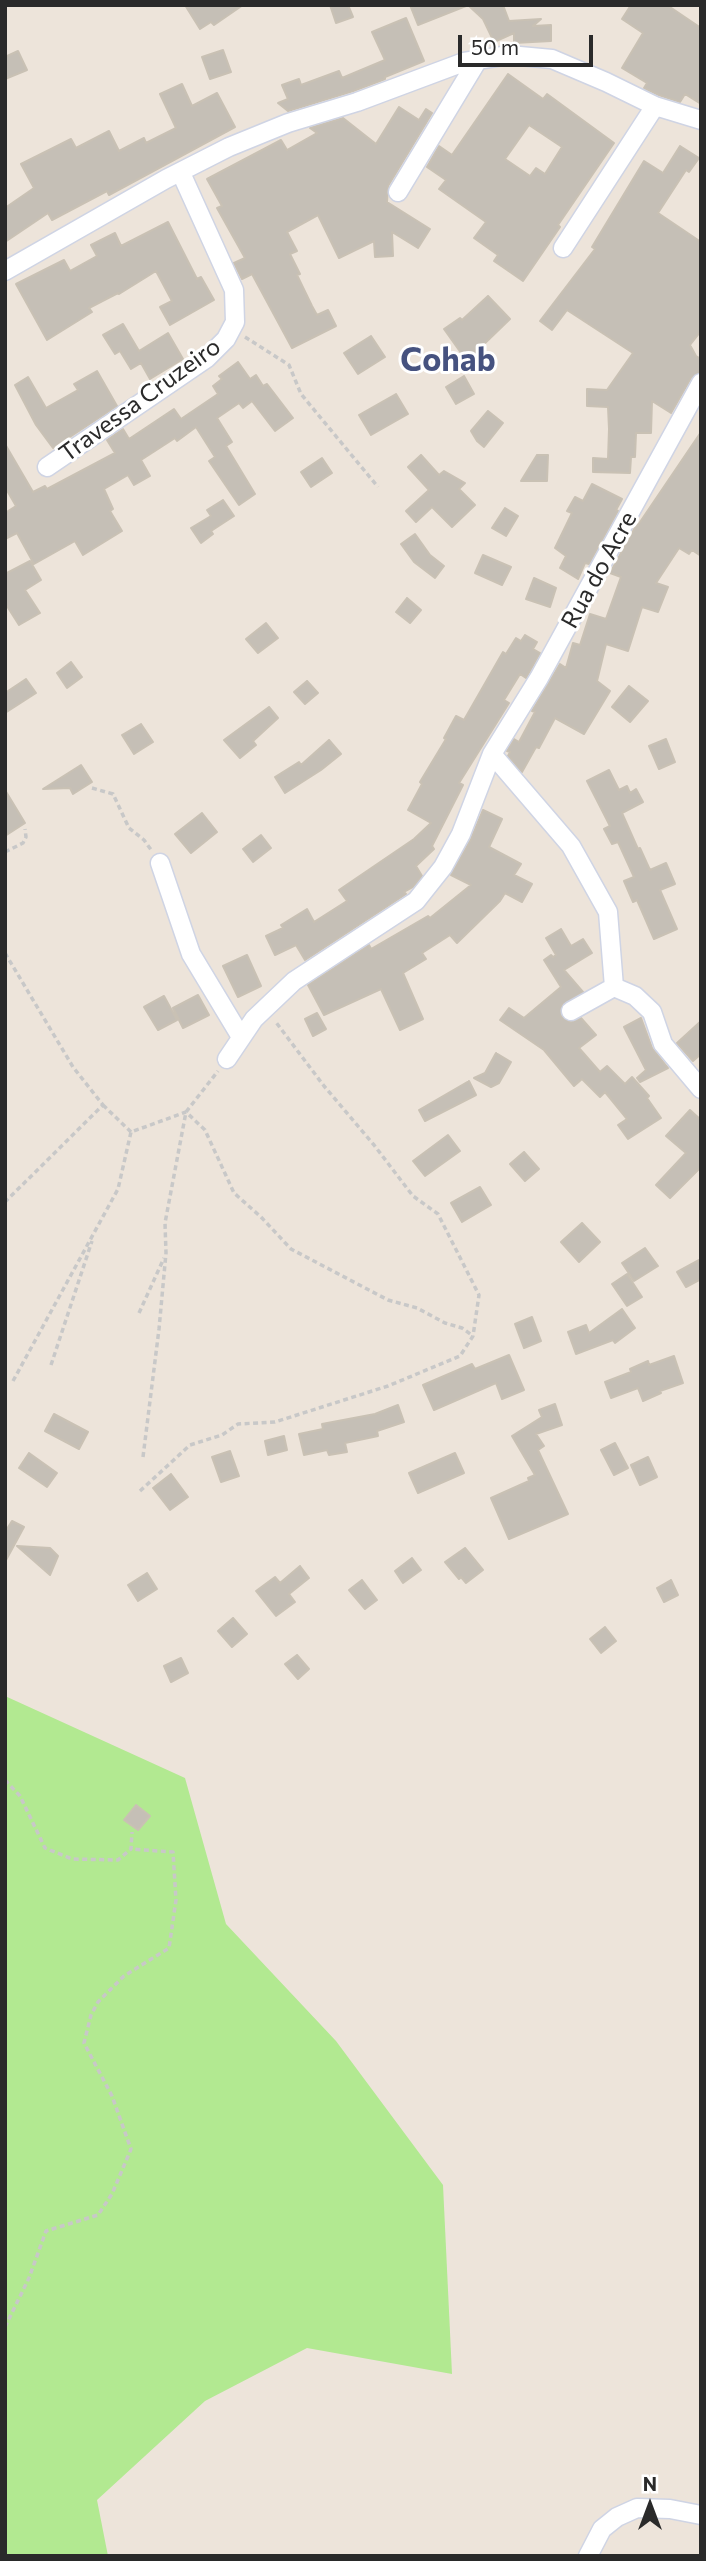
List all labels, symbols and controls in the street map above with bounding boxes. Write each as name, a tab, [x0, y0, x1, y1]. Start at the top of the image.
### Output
scale bar	[461, 21, 596, 65]
text: 50 m	[471, 34, 519, 59]
street label: Travessa Cruzeiro	[54, 332, 226, 468]
district label: Cohab	[400, 341, 496, 379]
street label: Rua do Acre	[555, 507, 643, 633]
north arrow	[615, 2470, 685, 2540]
text: N	[643, 2472, 657, 2495]

